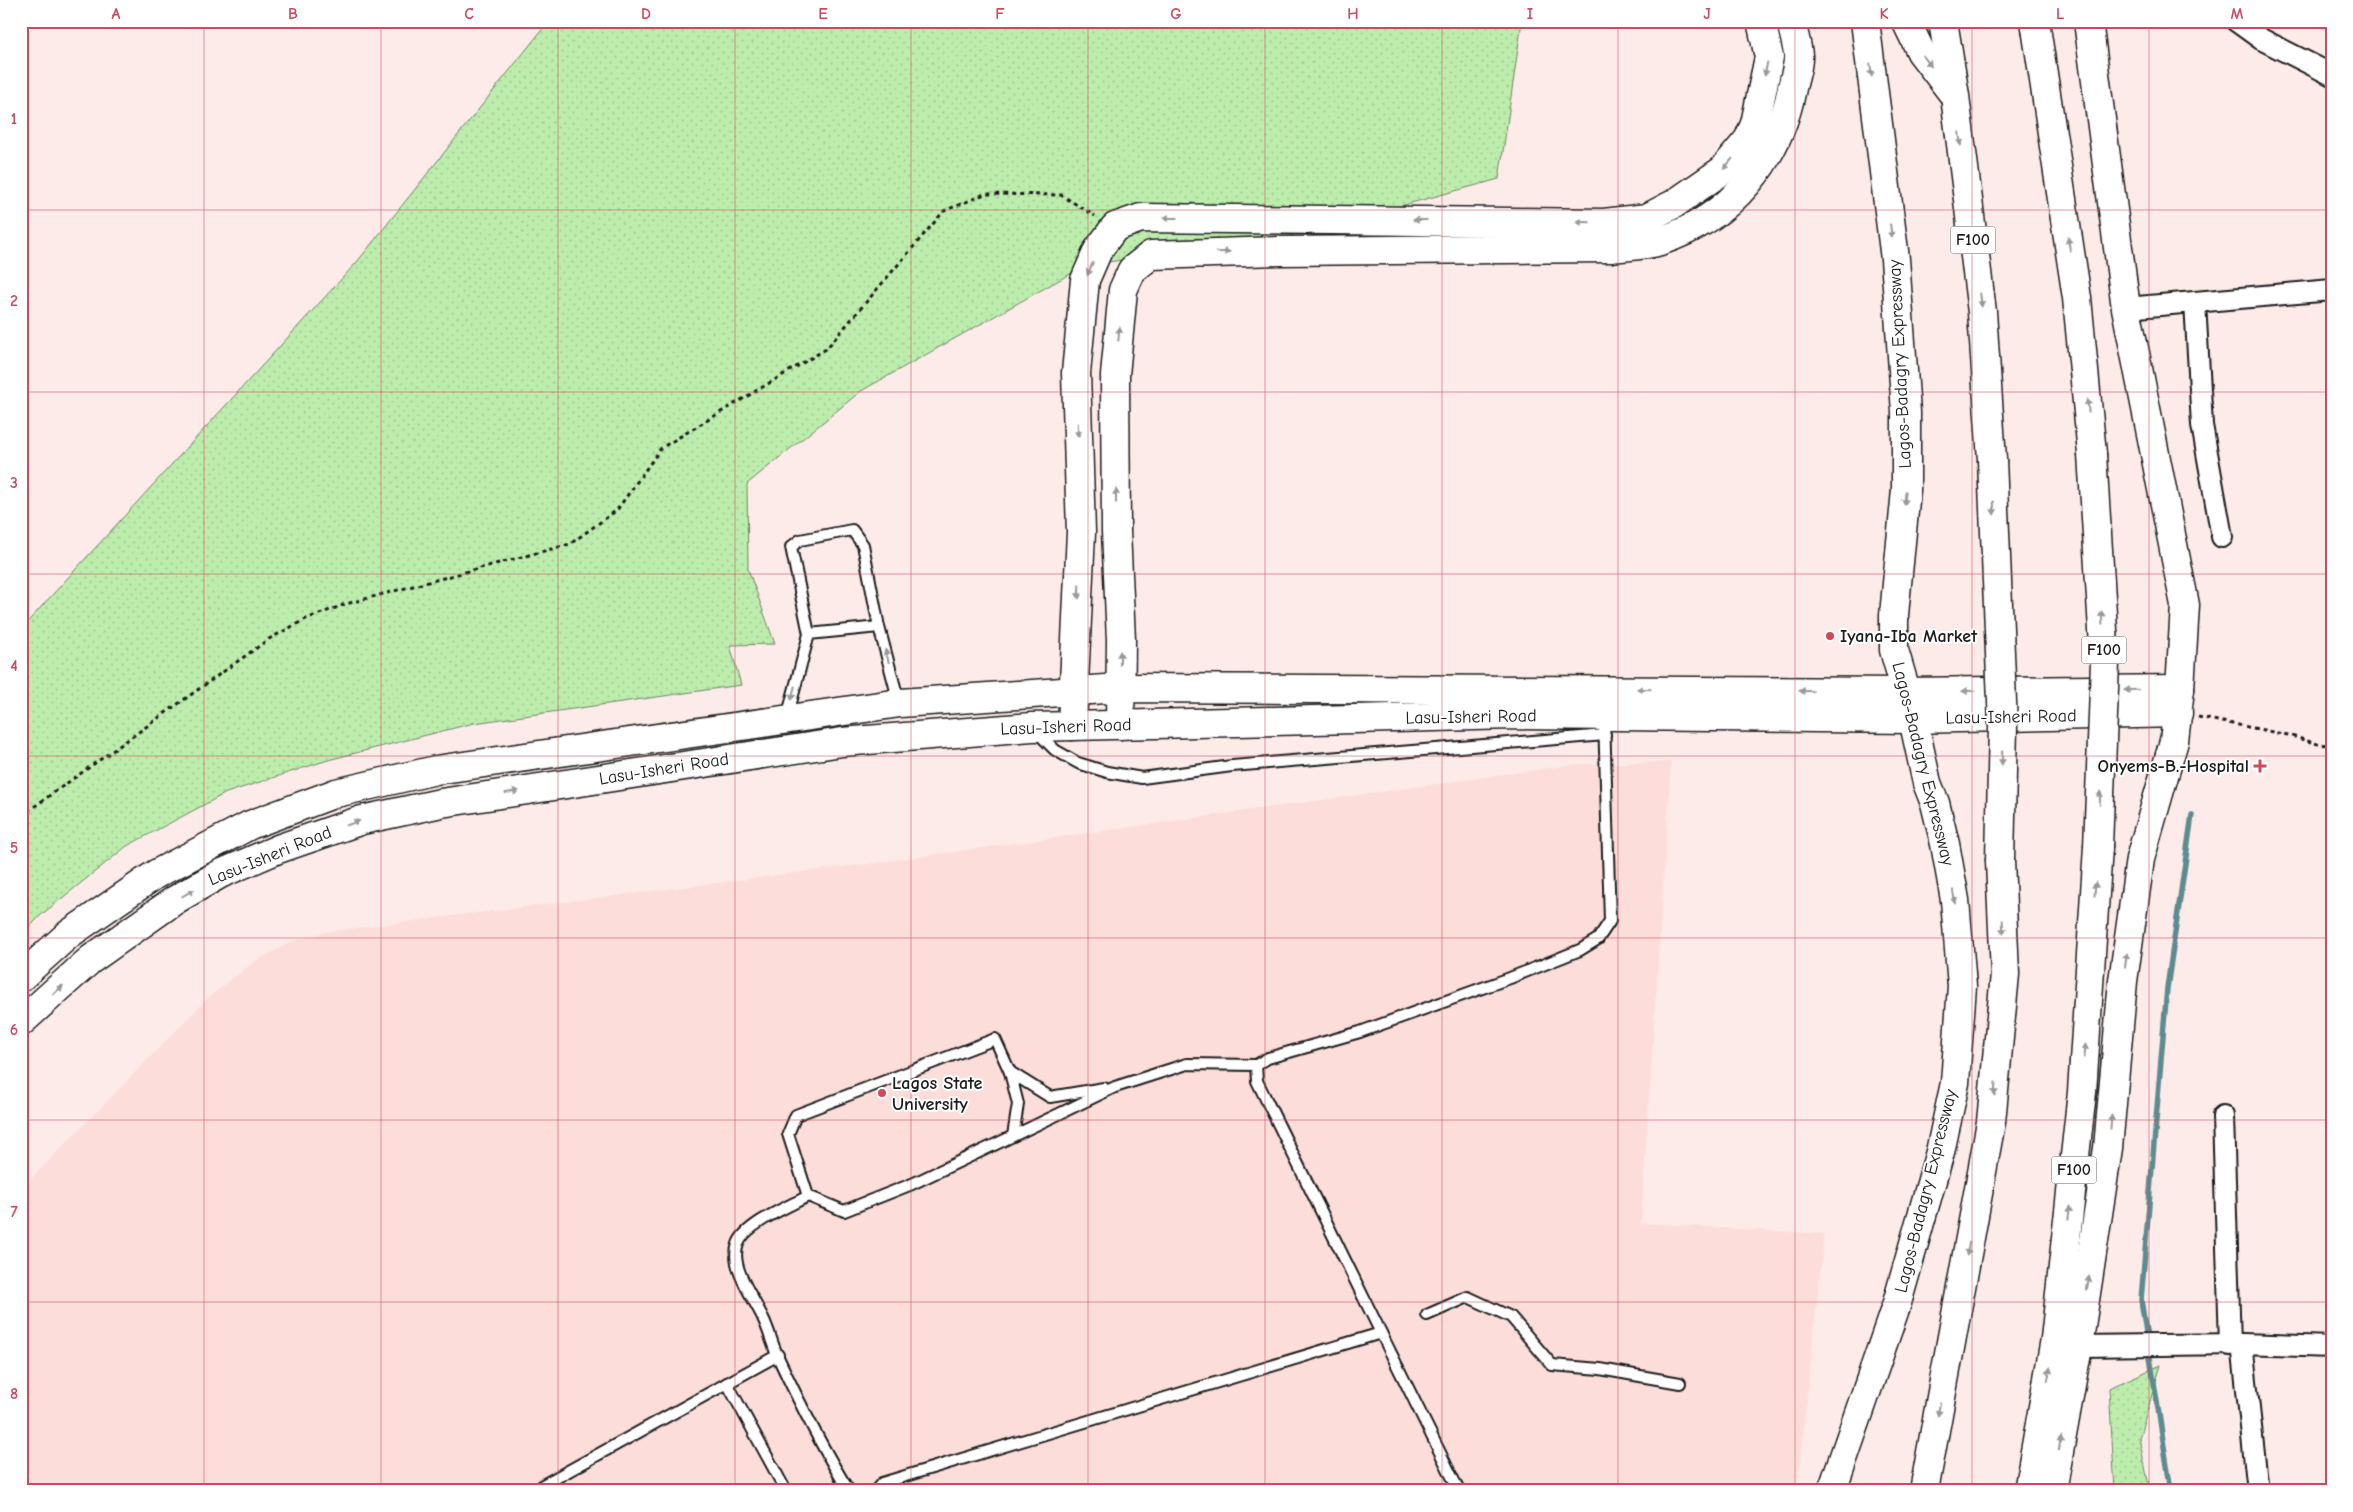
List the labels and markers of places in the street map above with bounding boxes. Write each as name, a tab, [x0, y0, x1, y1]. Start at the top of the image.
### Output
place label: Iyana-Iba Market	[1840, 626, 1978, 647]
marker: Iyana-Iba Market	[1824, 630, 1836, 642]
place label: Onyems-B.-Hospital	[2098, 756, 2249, 777]
marker: Onyems-B.-Hospital	[2253, 759, 2267, 773]
place label: Lagos State University	[892, 1073, 983, 1115]
marker: Lagos State University	[876, 1087, 888, 1099]

